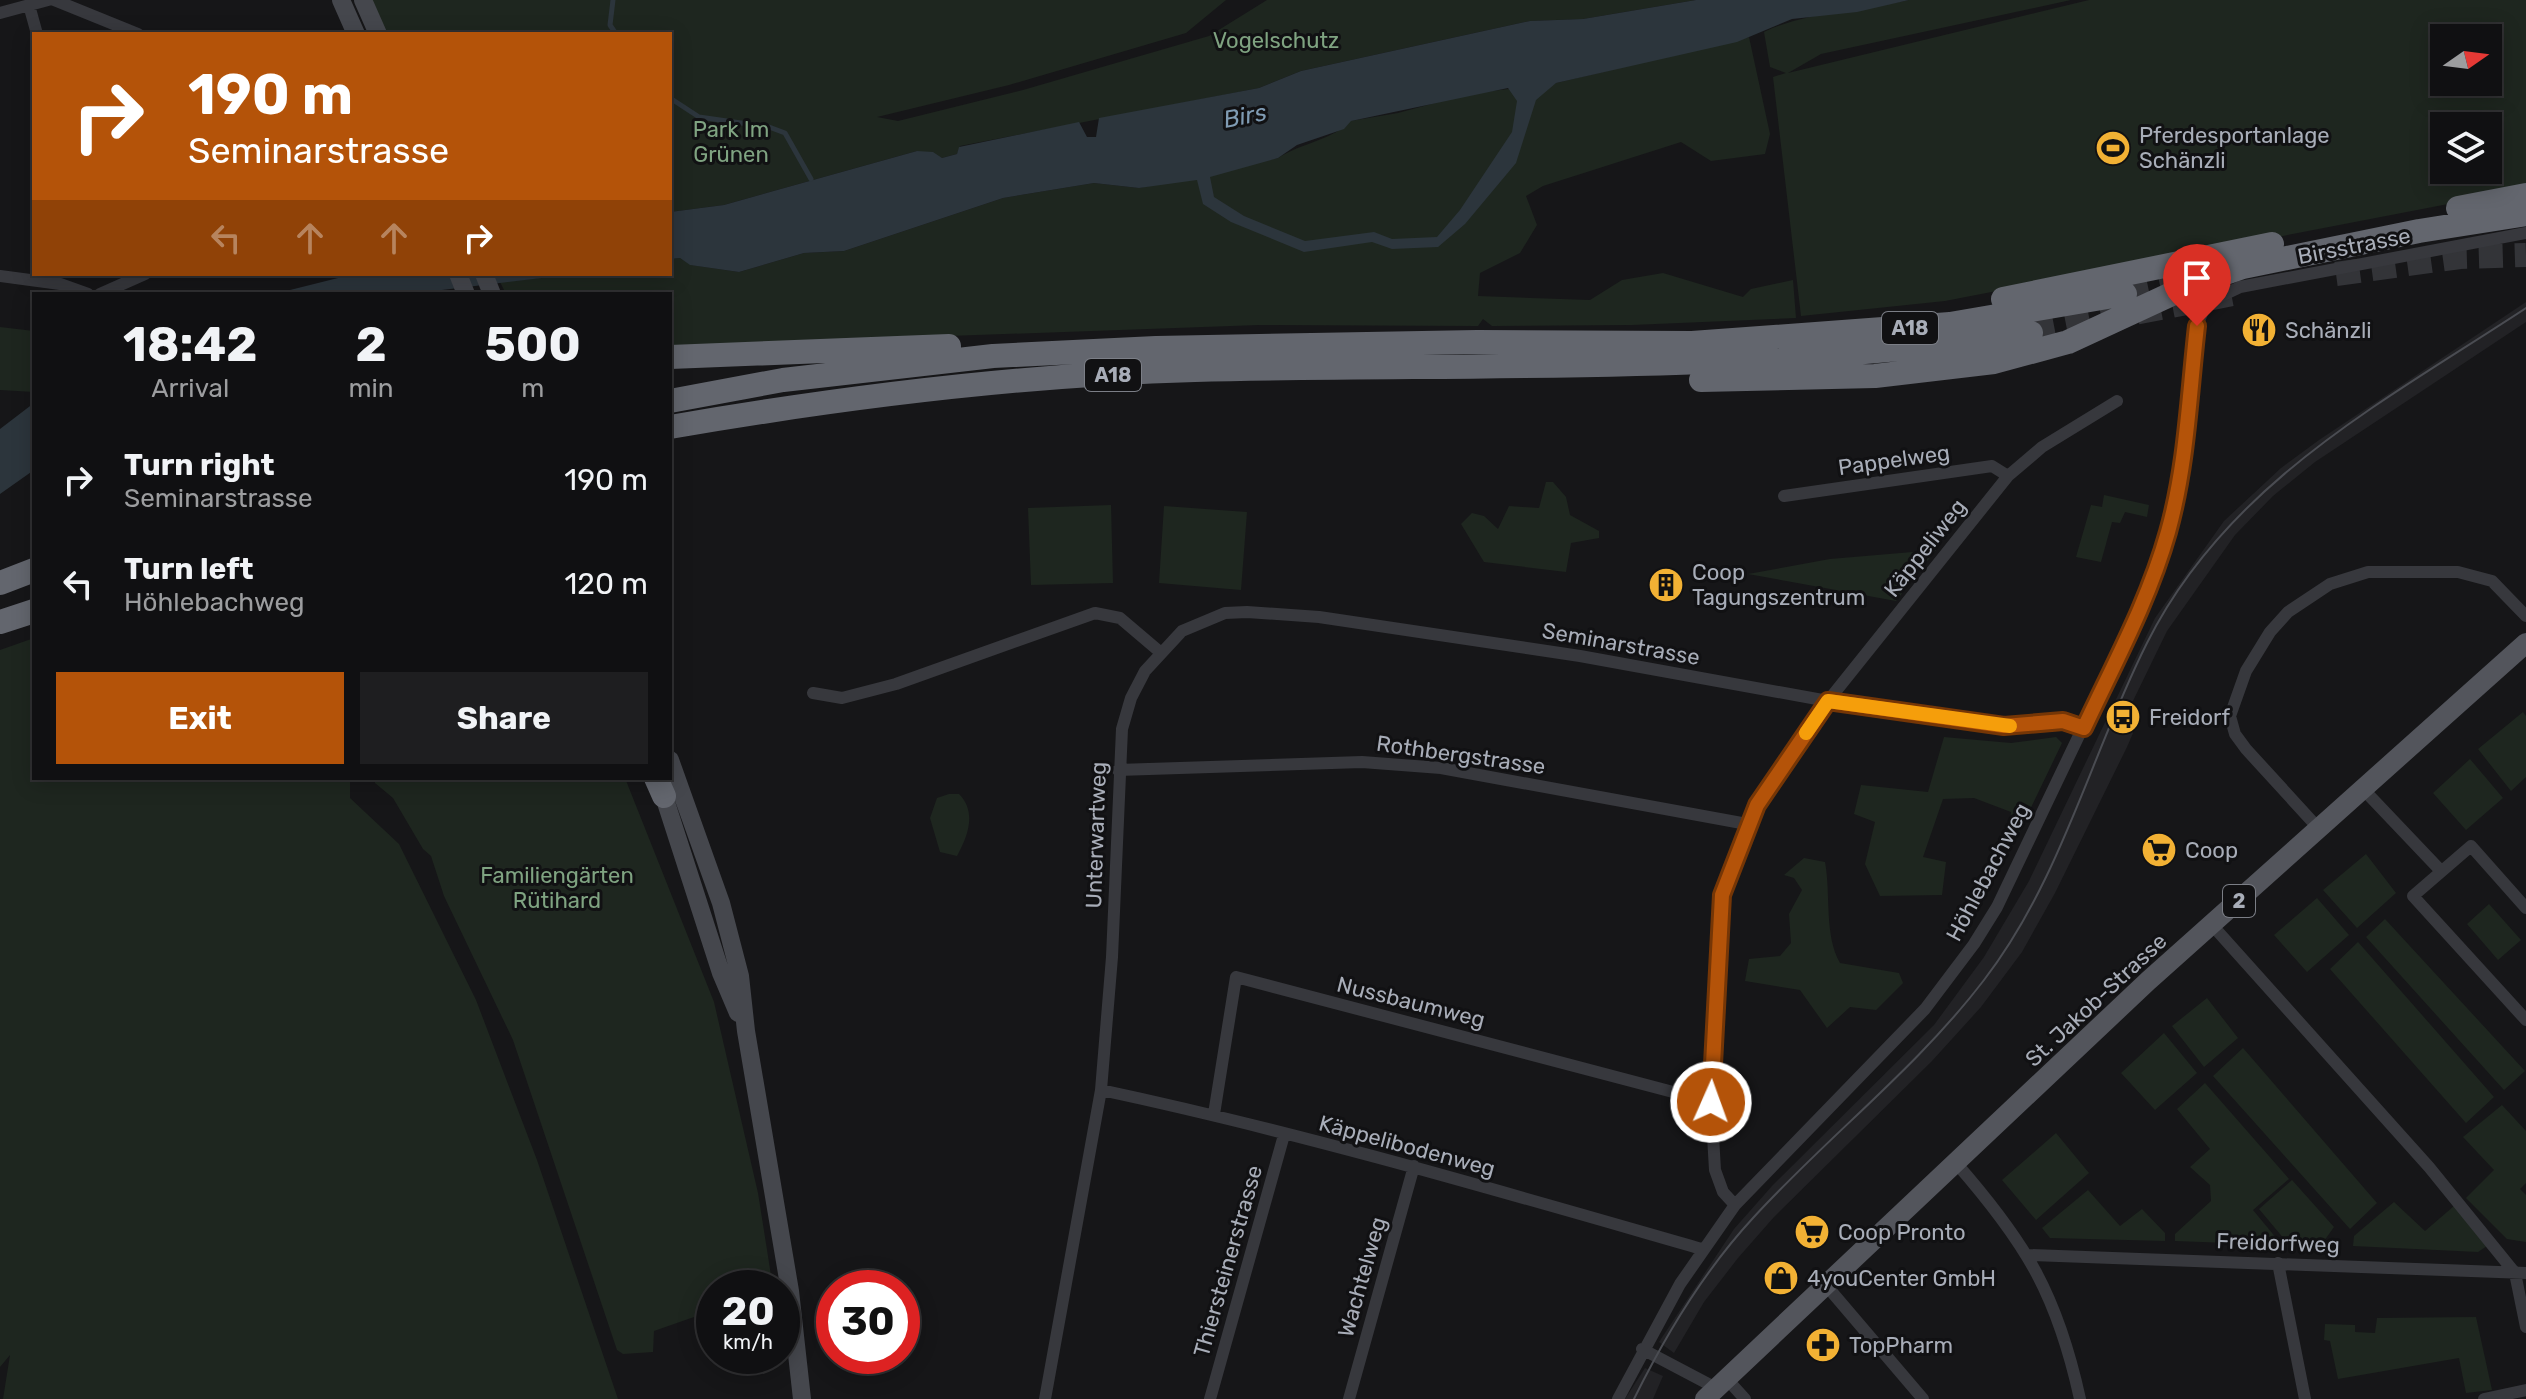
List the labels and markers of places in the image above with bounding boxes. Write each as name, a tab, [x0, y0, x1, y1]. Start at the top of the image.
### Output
place label: Pferdesportanlage Schänzli	[2139, 122, 2330, 174]
sports icon: Pferdesportanlage Schänzli	[2094, 129, 2132, 167]
pin	[2163, 244, 2231, 326]
restaurant icon: Schänzli	[2240, 311, 2278, 349]
place label: Schänzli	[2285, 317, 2372, 344]
place label: Coop Tagungszentrum	[1692, 559, 1865, 611]
building icon: Coop Tagungszentrum	[1647, 566, 1685, 604]
bus stop icon: Freidorf	[2104, 698, 2142, 736]
place label: Freidorf	[2149, 704, 2230, 731]
supermarket icon: Coop	[2140, 831, 2178, 869]
place label: Coop	[2185, 837, 2238, 864]
supermarket icon: Coop Pronto	[1793, 1213, 1831, 1251]
place label: Coop Pronto	[1838, 1219, 1966, 1246]
shop icon: 4youCenter GmbH	[1762, 1259, 1800, 1297]
place label: 4youCenter GmbH	[1807, 1265, 1996, 1292]
pharmacy icon: TopPharm	[1804, 1326, 1842, 1364]
place label: TopPharm	[1849, 1332, 1953, 1359]

